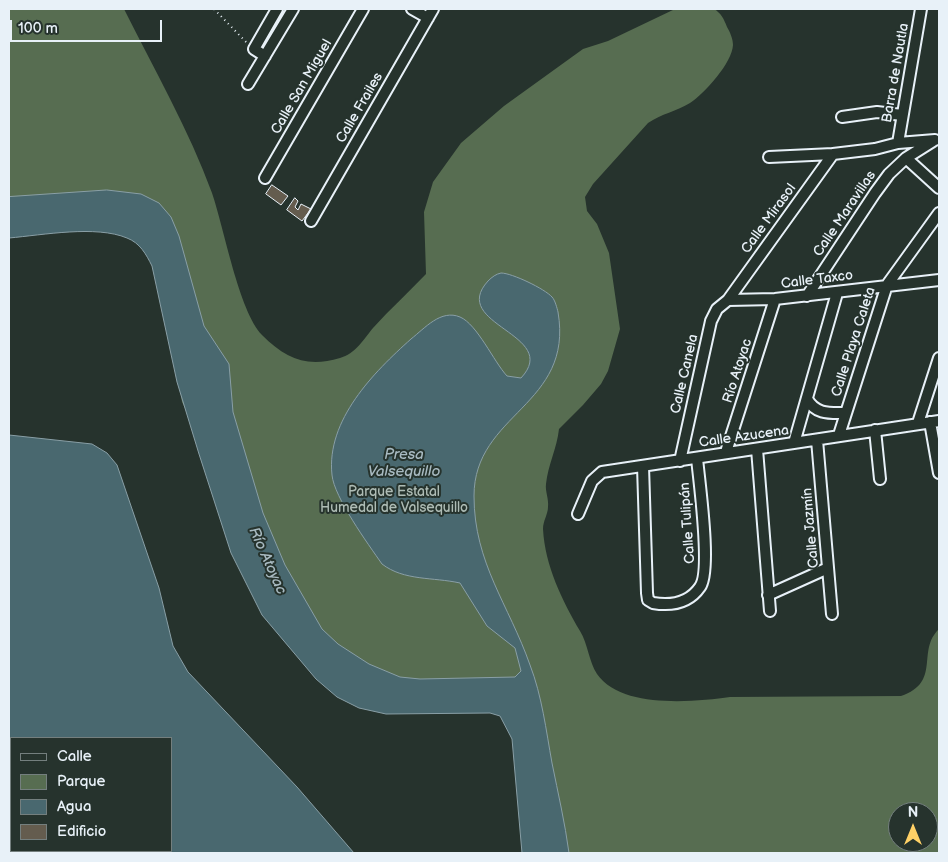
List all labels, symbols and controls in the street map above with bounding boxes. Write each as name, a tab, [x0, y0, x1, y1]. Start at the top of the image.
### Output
scale bar	[12, 10, 165, 42]
text: 100 m	[18, 19, 58, 38]
street label: Barra de Nautla	[879, 22, 913, 124]
street label: Calle San Miguel	[268, 37, 336, 137]
street label: Calle Frailes	[333, 70, 387, 146]
street label: Calle Maravillas	[810, 168, 880, 260]
street label: Calle Mirasol	[738, 181, 800, 257]
street label: Calle Taxco	[780, 267, 854, 293]
street label: Calle Playa Caleta	[828, 285, 880, 399]
street label: Calle Canela	[668, 333, 702, 415]
street label: Río Atoyac	[720, 337, 756, 405]
street label: Calle Azucena	[698, 422, 790, 452]
water label: Presa Valsequillo	[368, 446, 440, 481]
street label: Calle Tulipán	[677, 482, 699, 564]
park label: Parque Estatal Humedal de Valsequillo	[320, 484, 468, 516]
street label: Calle Jazmín	[799, 487, 823, 569]
water label: Río Atoyac	[244, 525, 290, 597]
legend	[10, 737, 172, 852]
text: Calle	[57, 747, 92, 766]
text: Parque	[57, 772, 105, 791]
text: Agua	[57, 797, 91, 816]
north arrow	[888, 802, 938, 852]
text: N	[908, 804, 918, 821]
text: Edificio	[57, 822, 106, 841]

